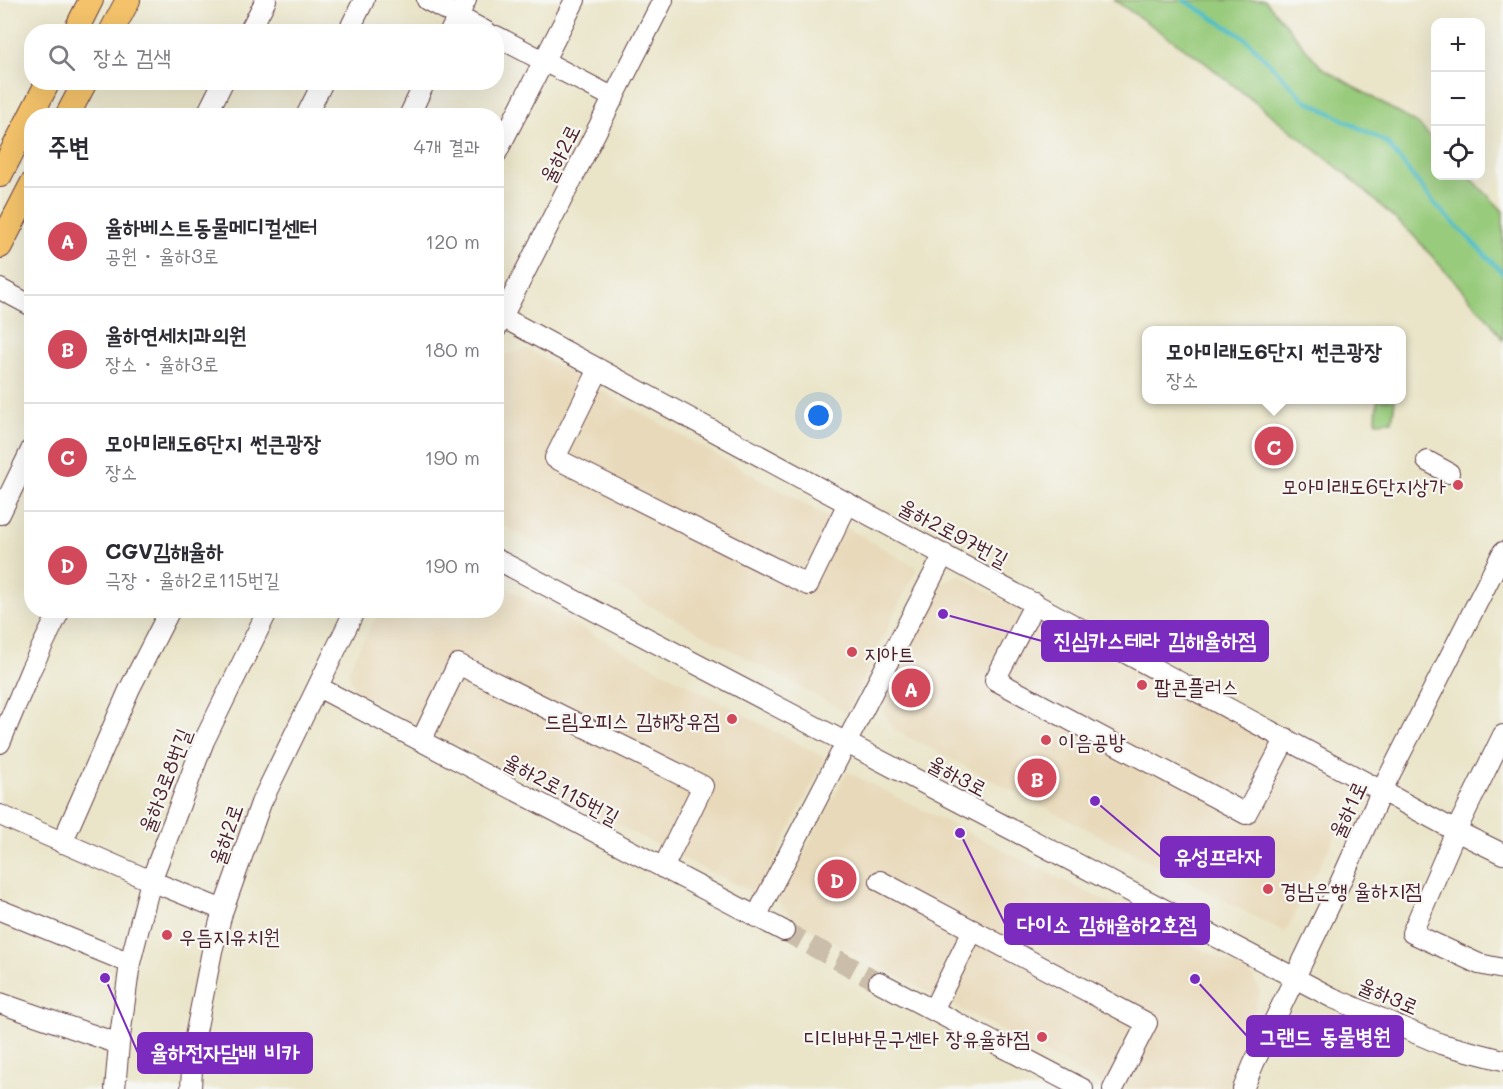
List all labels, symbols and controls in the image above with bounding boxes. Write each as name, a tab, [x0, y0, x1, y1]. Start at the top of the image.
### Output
map controls	[1431, 18, 1485, 180]
button: +	[1431, 18, 1485, 72]
search box	[24, 24, 504, 90]
icon: search	[45, 41, 78, 74]
text: 장소 검색	[93, 42, 171, 71]
button: −	[1431, 72, 1485, 126]
street label: 율하2로	[533, 119, 585, 187]
button: locate	[1431, 126, 1485, 180]
text: 주변	[48, 129, 90, 163]
text: 4개 결과	[414, 133, 480, 159]
text: 율하베스트동물메디컬센터	[105, 212, 317, 241]
text: A	[61, 228, 74, 254]
text: 120 m	[425, 228, 480, 254]
text: 공원 · 율하3로	[105, 242, 219, 268]
text: 율하연세치과의원	[105, 320, 247, 349]
popup	[1142, 326, 1406, 404]
text: B	[61, 336, 74, 362]
text: 180 m	[424, 336, 480, 362]
text: 모아미래도6단지 썬큰광장	[1166, 336, 1382, 365]
text: 장소 · 율하3로	[105, 350, 219, 376]
text: 장소	[1166, 366, 1198, 392]
your location	[804, 401, 833, 430]
pin: C	[1254, 424, 1294, 468]
text: 모아미래도6단지 썬큰광장	[105, 428, 321, 457]
text: C	[60, 444, 75, 470]
text: 190 m	[425, 444, 480, 470]
text: 장소	[105, 458, 137, 484]
place label: 모아미래도6단지상가	[1281, 472, 1446, 499]
marker: 모아미래도6단지상가	[1451, 478, 1465, 492]
street label: 율하2로97번길	[895, 492, 1014, 572]
text: CGV김해율하	[105, 536, 224, 565]
text: D	[60, 552, 75, 578]
text: 190 m	[425, 552, 480, 578]
text: 극장 · 율하2로115번길	[105, 566, 280, 592]
callout: 진심카스테라 김해율하점	[1042, 621, 1268, 661]
text: 진심카스테라 김해율하점	[1054, 625, 1257, 654]
place label: 지아트	[864, 639, 915, 666]
marker: 지아트	[845, 645, 859, 659]
pin: A	[892, 666, 930, 710]
place label: 팝콘플러스	[1154, 672, 1239, 699]
marker: 팝콘플러스	[1135, 678, 1149, 692]
place label: 드림오피스 김해장유점	[544, 706, 720, 733]
marker: 드림오피스 김해장유점	[725, 712, 739, 726]
street label: 율하3로8번길	[132, 724, 196, 836]
place label: 이음공방	[1058, 727, 1126, 754]
marker: 이음공방	[1039, 733, 1053, 747]
street label: 율하2로115번길	[499, 746, 625, 830]
street label: 율하3로	[924, 748, 992, 802]
pin: B	[1018, 756, 1056, 800]
street label: 율하1로	[1322, 776, 1372, 842]
street label: 율하2로	[202, 800, 248, 868]
callout: 유성프라자	[1161, 837, 1274, 877]
text: 유성프라자	[1174, 841, 1263, 870]
pin: D	[818, 856, 856, 902]
place label: 경남은행 율하지점	[1280, 876, 1422, 903]
marker: 경남은행 율하지점	[1261, 882, 1275, 896]
callout: 다이소 김해율하2호점	[1005, 904, 1209, 944]
text: 다이소 김해율하2호점	[1017, 909, 1197, 938]
place label: 우듬지유치원	[179, 922, 280, 949]
marker: 우듬지유치원	[160, 928, 174, 942]
street label: 율하3로	[1355, 970, 1423, 1020]
callout: 그랜드 동물병원	[1247, 1016, 1403, 1056]
text: 그랜드 동물병원	[1259, 1021, 1391, 1050]
place label: 디디바바문구센타 장유율하점	[804, 1024, 1030, 1051]
marker: 디디바바문구센타 장유율하점	[1035, 1030, 1049, 1044]
callout: 율하전자담배 비카	[138, 1033, 312, 1073]
text: 율하전자담배 비카	[150, 1037, 300, 1066]

